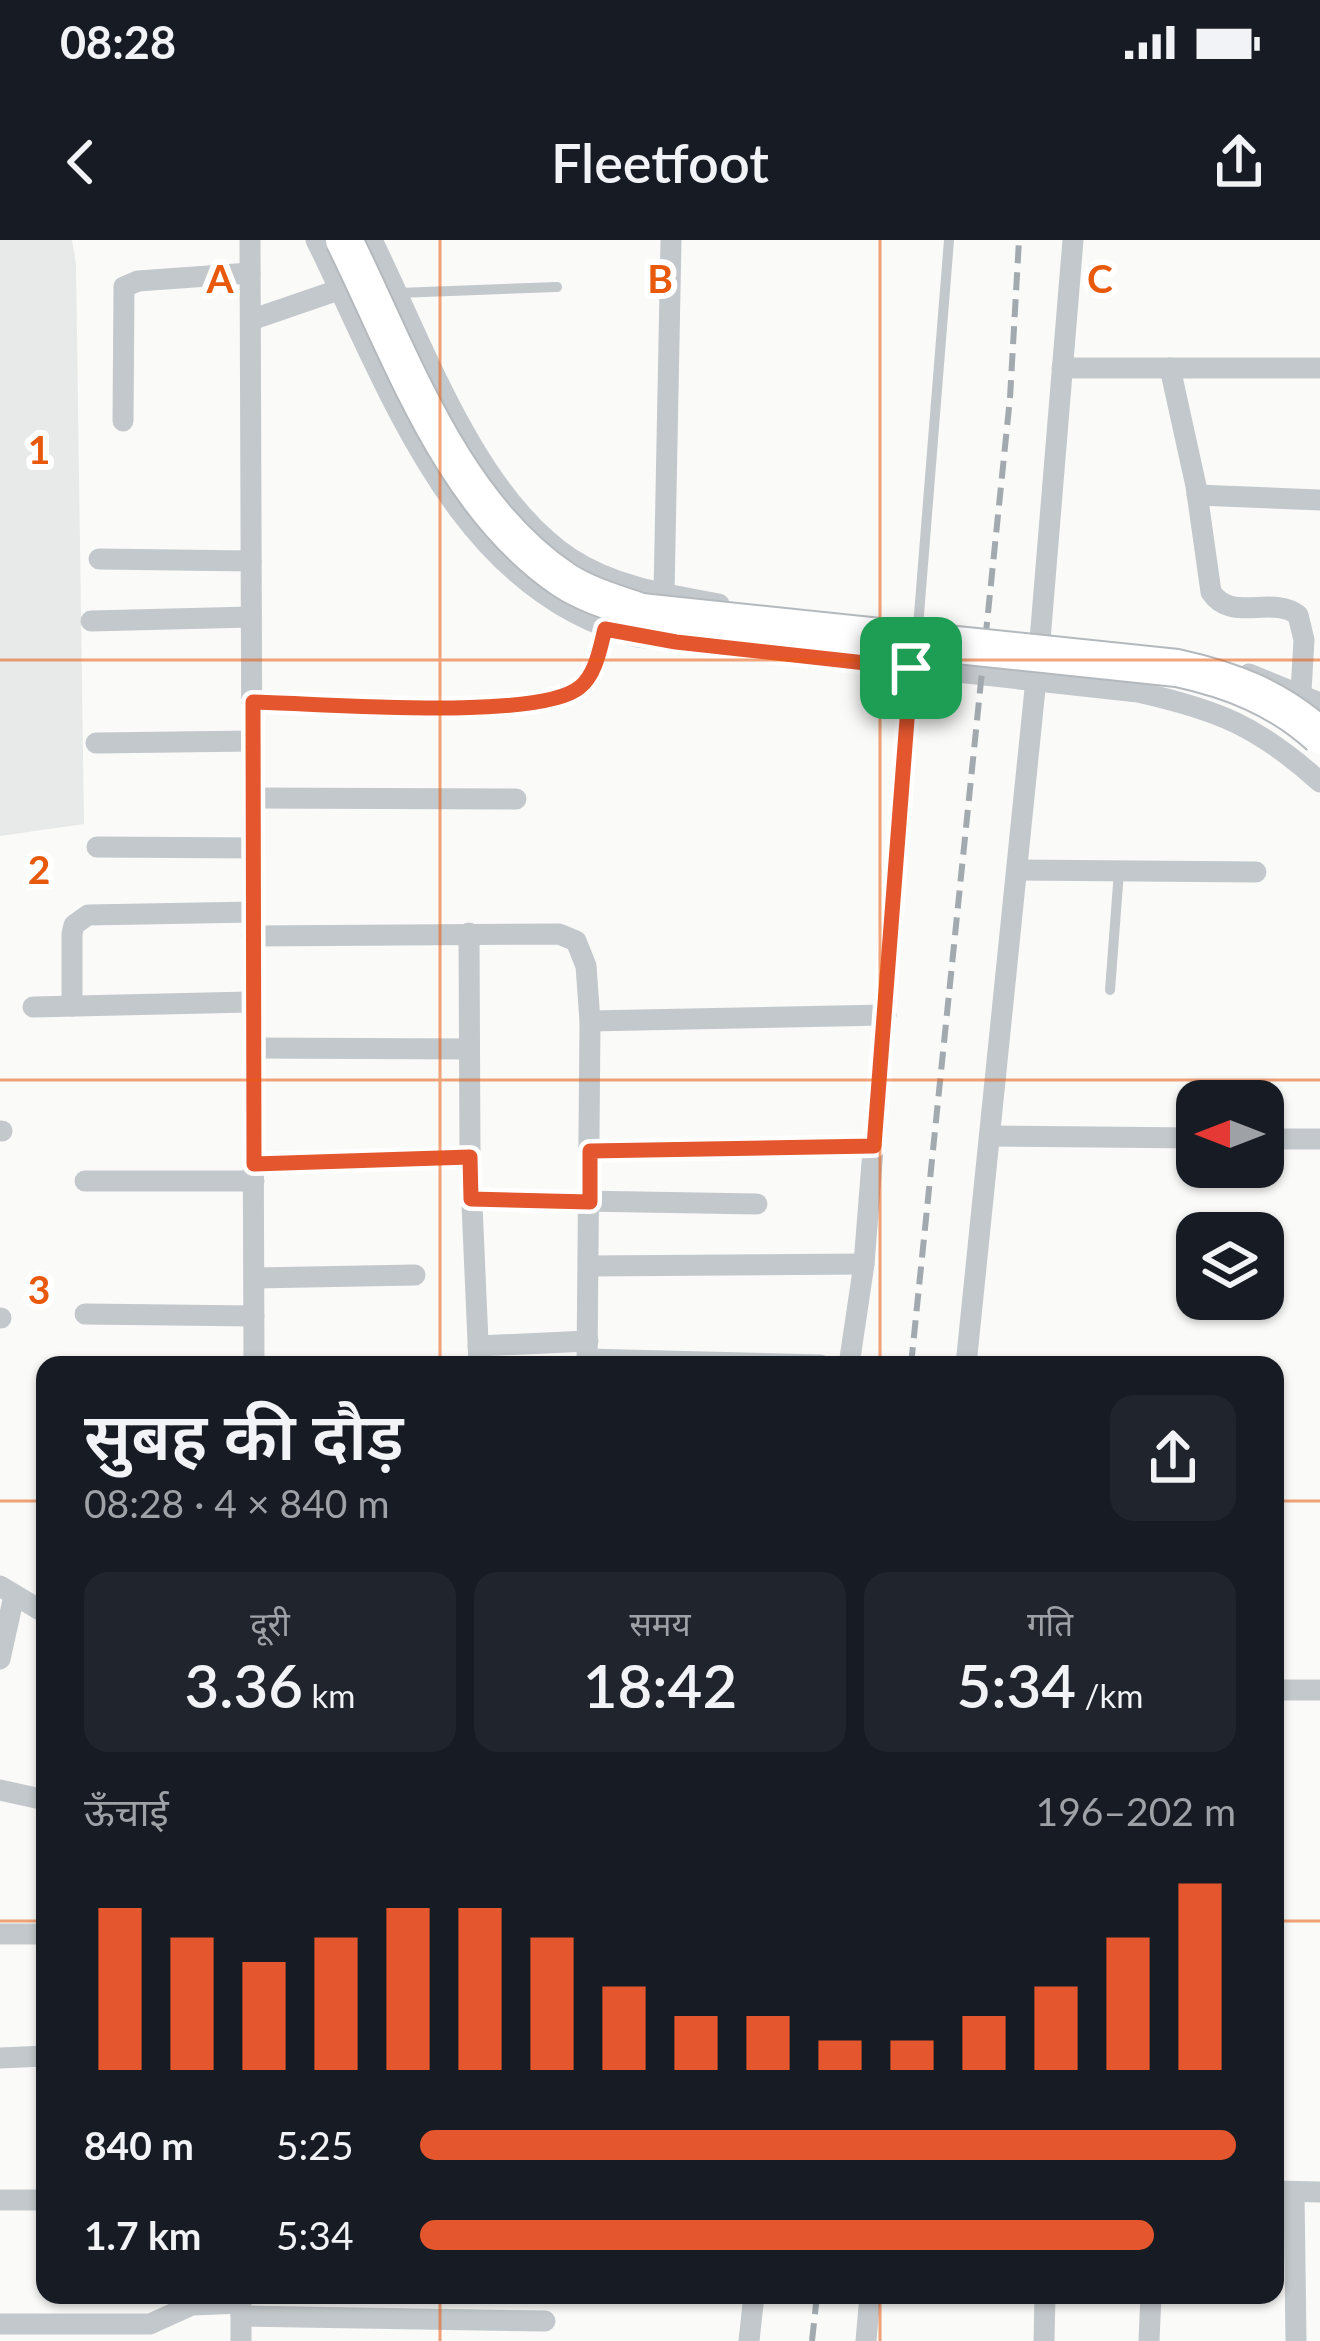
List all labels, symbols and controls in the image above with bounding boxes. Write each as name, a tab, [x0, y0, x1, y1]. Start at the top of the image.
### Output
text: 08:28	[60, 15, 176, 69]
icon: back	[48, 129, 114, 195]
icon: share	[1206, 129, 1272, 195]
text: Fleetfoot	[551, 130, 769, 195]
text: A	[205, 255, 234, 301]
text: B	[647, 255, 673, 301]
text: C	[1087, 255, 1113, 301]
text: 1	[28, 426, 50, 472]
pin	[860, 617, 962, 719]
icon: arrive	[878, 635, 944, 701]
text: 2	[28, 846, 50, 892]
north arrow	[1176, 1080, 1284, 1188]
map controls	[1176, 1080, 1284, 1320]
button: layers	[1176, 1212, 1284, 1320]
text: 3	[28, 1266, 50, 1312]
text: सुबह की दौड़	[84, 1395, 404, 1474]
button: share	[1110, 1395, 1236, 1521]
text: 08:28 · 4 × 840 m	[84, 1480, 389, 1526]
text: दूरी	[250, 1603, 290, 1643]
text: समय	[629, 1603, 691, 1643]
text: गति	[1027, 1603, 1073, 1643]
text: 3.36	[185, 1649, 303, 1721]
text: 18:42	[583, 1649, 737, 1721]
text: 5:34	[957, 1649, 1076, 1721]
text: km	[303, 1675, 355, 1715]
text: /km	[1076, 1675, 1143, 1715]
text: ऊँचाई	[84, 1788, 169, 1834]
text: 196–202 m	[1036, 1788, 1236, 1834]
text: 840 m	[84, 2122, 194, 2168]
text: 5:25	[276, 2122, 354, 2168]
text: 1.7 km	[84, 2212, 202, 2258]
text: 5:34	[276, 2212, 354, 2258]

